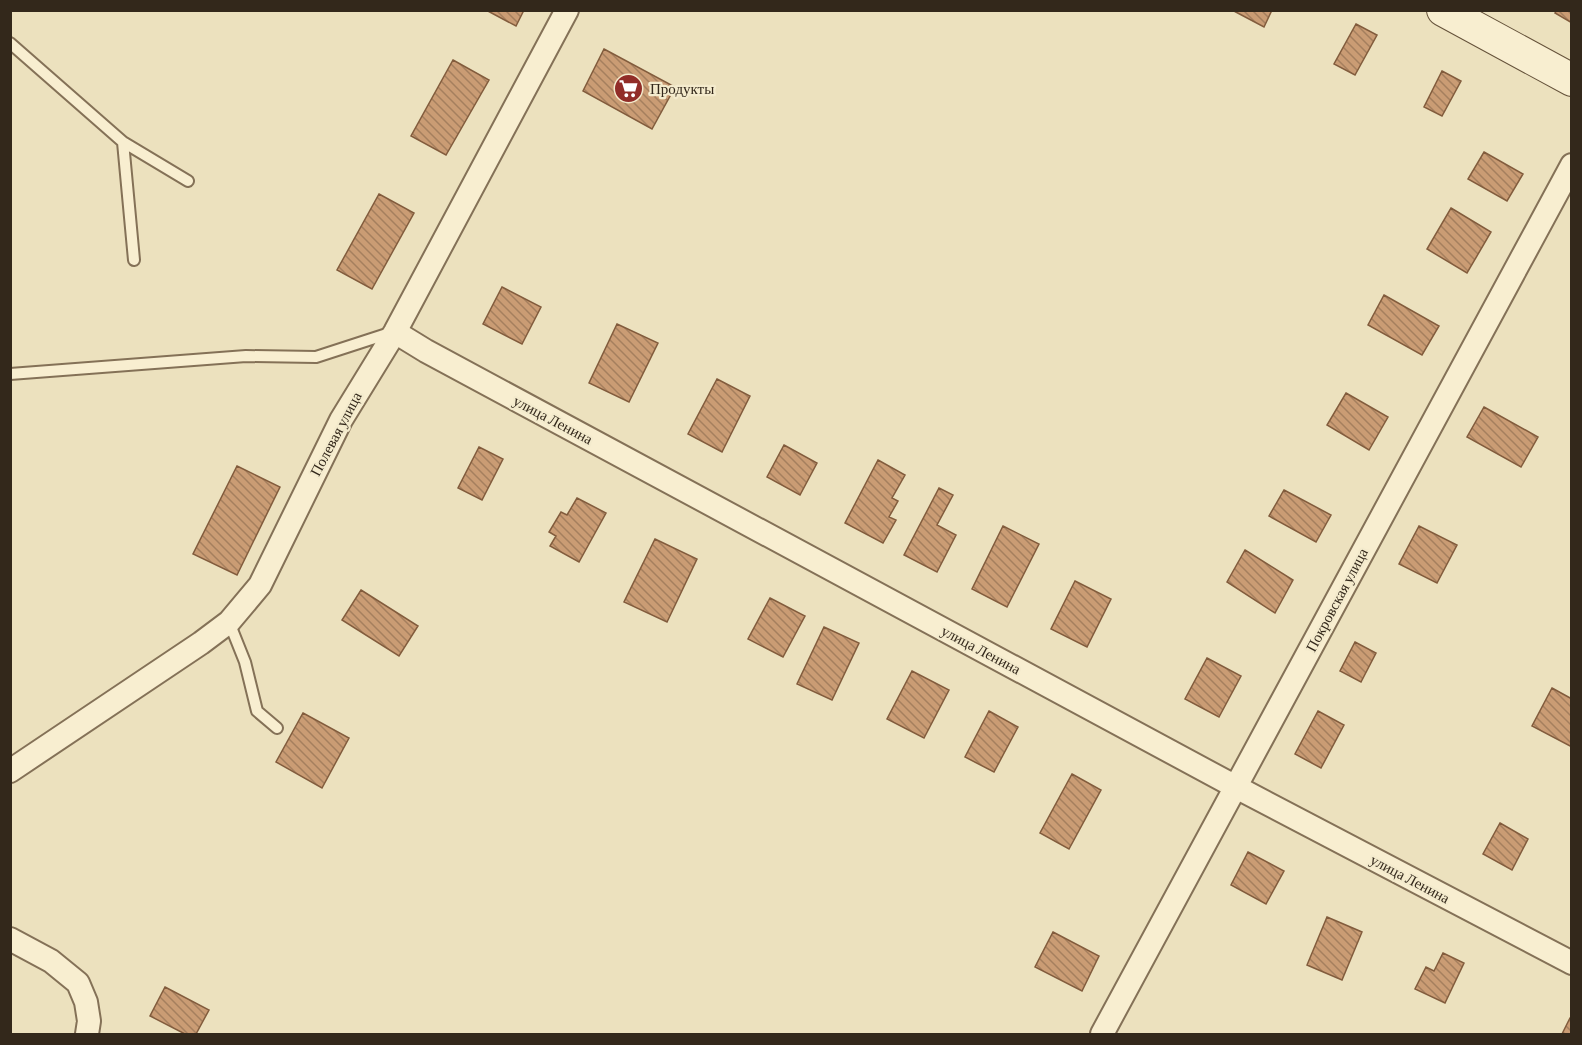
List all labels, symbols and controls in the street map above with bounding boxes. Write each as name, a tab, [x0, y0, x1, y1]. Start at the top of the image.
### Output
supermarket icon: Продукты	[613, 73, 645, 105]
place label: Продукты	[650, 81, 714, 97]
street label: Полевая улица	[307, 389, 365, 479]
street label: улица Ленина	[511, 392, 596, 448]
street label: Покровская улица	[1303, 545, 1371, 654]
street label: улица Ленина	[939, 622, 1024, 678]
street label: улица Ленина	[1368, 851, 1453, 907]

